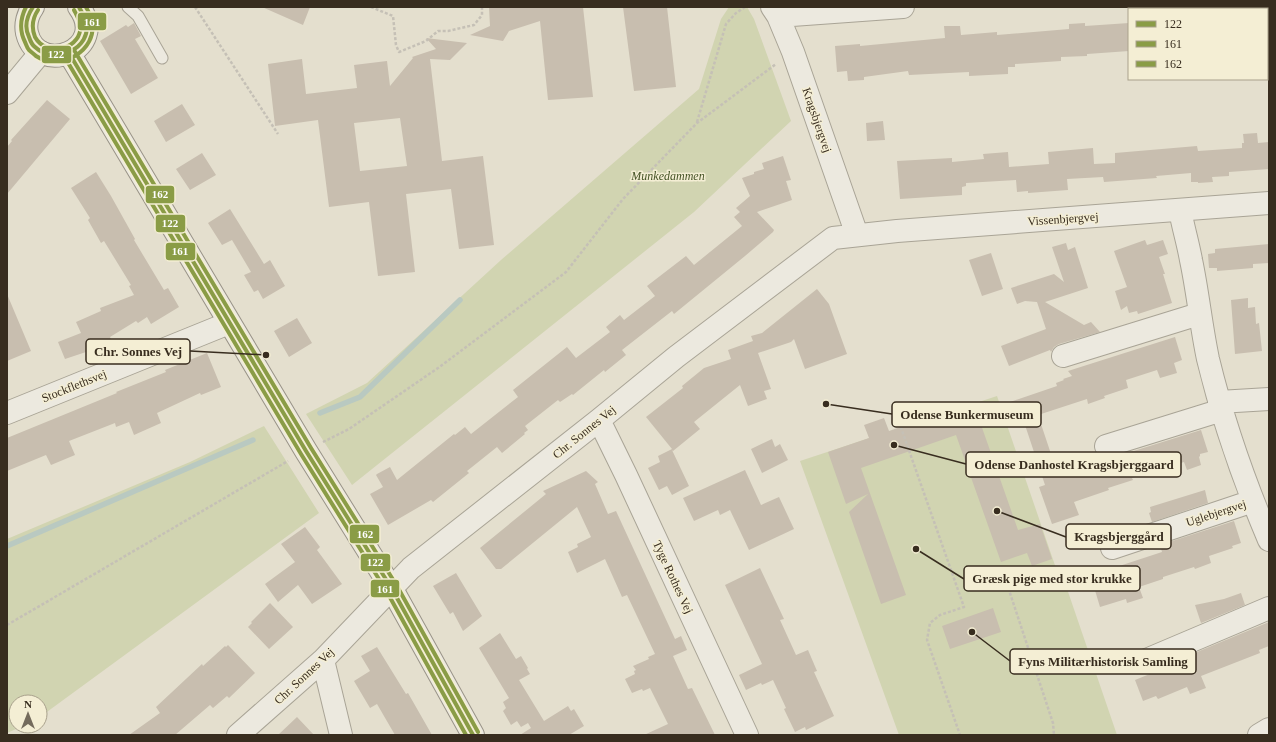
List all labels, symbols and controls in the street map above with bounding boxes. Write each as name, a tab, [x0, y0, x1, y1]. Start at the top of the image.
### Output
legend	[1128, 8, 1268, 80]
line badge: 161	[77, 12, 107, 31]
text: 161	[84, 16, 100, 28]
text: 122	[1164, 17, 1182, 31]
text: 161	[1164, 37, 1182, 51]
line badge: 122	[41, 45, 72, 64]
text: 122	[48, 48, 65, 60]
text: 162	[1164, 57, 1182, 71]
street label: Kragsbjergvej	[799, 86, 835, 154]
park label: Munkedammen	[630, 169, 705, 183]
line badge: 162	[145, 185, 175, 204]
text: 162	[152, 188, 169, 200]
street label: Vissenbjergvej	[1027, 210, 1099, 228]
line badge: 122	[155, 214, 186, 233]
text: 122	[162, 217, 179, 229]
line badge: 161	[165, 242, 196, 261]
text: 161	[172, 245, 188, 257]
callout: Chr. Sonnes Vej	[86, 339, 190, 364]
text: Chr. Sonnes Vej	[94, 344, 182, 359]
street label: Stockflethsvej	[40, 367, 108, 405]
street label: Chr. Sonnes Vej	[550, 402, 618, 462]
callout: Odense Bunkermuseum	[892, 402, 1041, 427]
text: Odense Bunkermuseum	[900, 407, 1034, 422]
callout: Odense Danhostel Kragsbjerggaard	[966, 452, 1181, 477]
text: Odense Danhostel Kragsbjerggaard	[974, 457, 1174, 472]
street label: Uglebjergvej	[1184, 497, 1248, 529]
line badge: 162	[349, 524, 380, 544]
callout: Kragsbjerggård	[1066, 524, 1171, 549]
text: 162	[357, 528, 374, 540]
text: Kragsbjerggård	[1074, 529, 1165, 544]
street label: Tyge Rothes Vej	[650, 538, 696, 616]
line badge: 122	[360, 553, 391, 572]
text: 122	[367, 556, 384, 568]
callout: Græsk pige med stor krukke	[964, 566, 1140, 591]
text: Græsk pige med stor krukke	[972, 571, 1132, 586]
line badge: 161	[370, 579, 400, 598]
text: 161	[377, 583, 393, 595]
street label: Chr. Sonnes Vej	[271, 645, 337, 707]
callout: Fyns Militærhistorisk Samling	[1010, 649, 1196, 674]
text: Fyns Militærhistorisk Samling	[1018, 654, 1188, 669]
north arrow	[8, 694, 48, 734]
text: N	[24, 698, 32, 710]

